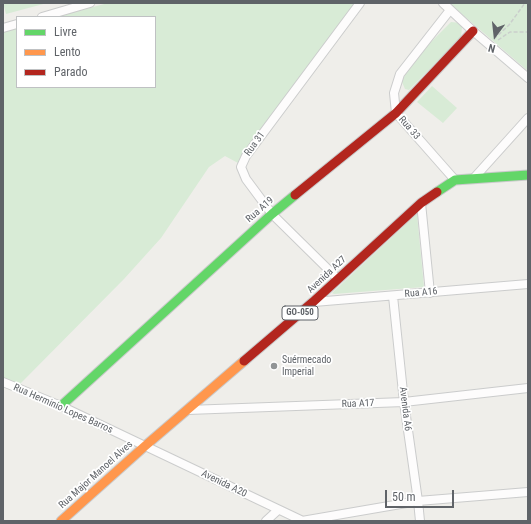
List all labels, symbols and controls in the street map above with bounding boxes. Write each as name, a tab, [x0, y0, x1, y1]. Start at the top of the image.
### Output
legend	[16, 16, 156, 88]
north arrow	[475, 16, 515, 56]
text: Livre	[54, 25, 77, 39]
text: N	[487, 41, 497, 55]
text: Lento	[54, 45, 81, 59]
text: Parado	[54, 65, 87, 79]
street label: Rua 33	[396, 114, 422, 142]
street label: Rua 31	[242, 130, 268, 158]
street label: Rua A19	[244, 195, 276, 225]
street label: Avenida A27	[305, 254, 349, 296]
street label: Rua A16	[404, 286, 438, 300]
road number: GO-050	[282, 306, 318, 320]
place label: Suérmecado Imperial	[282, 354, 331, 378]
marker: Suérmecado Imperial	[269, 361, 279, 371]
street label: Rua Herminio Lopes Barros	[11, 382, 115, 436]
street label: Avenida A6	[396, 386, 414, 432]
street label: Rua A17	[341, 397, 375, 411]
street label: Rua Major Manoel Alves	[57, 439, 135, 511]
street label: Avenida A20	[199, 468, 249, 500]
scale bar	[387, 482, 456, 508]
text: 50 m	[392, 490, 416, 504]

